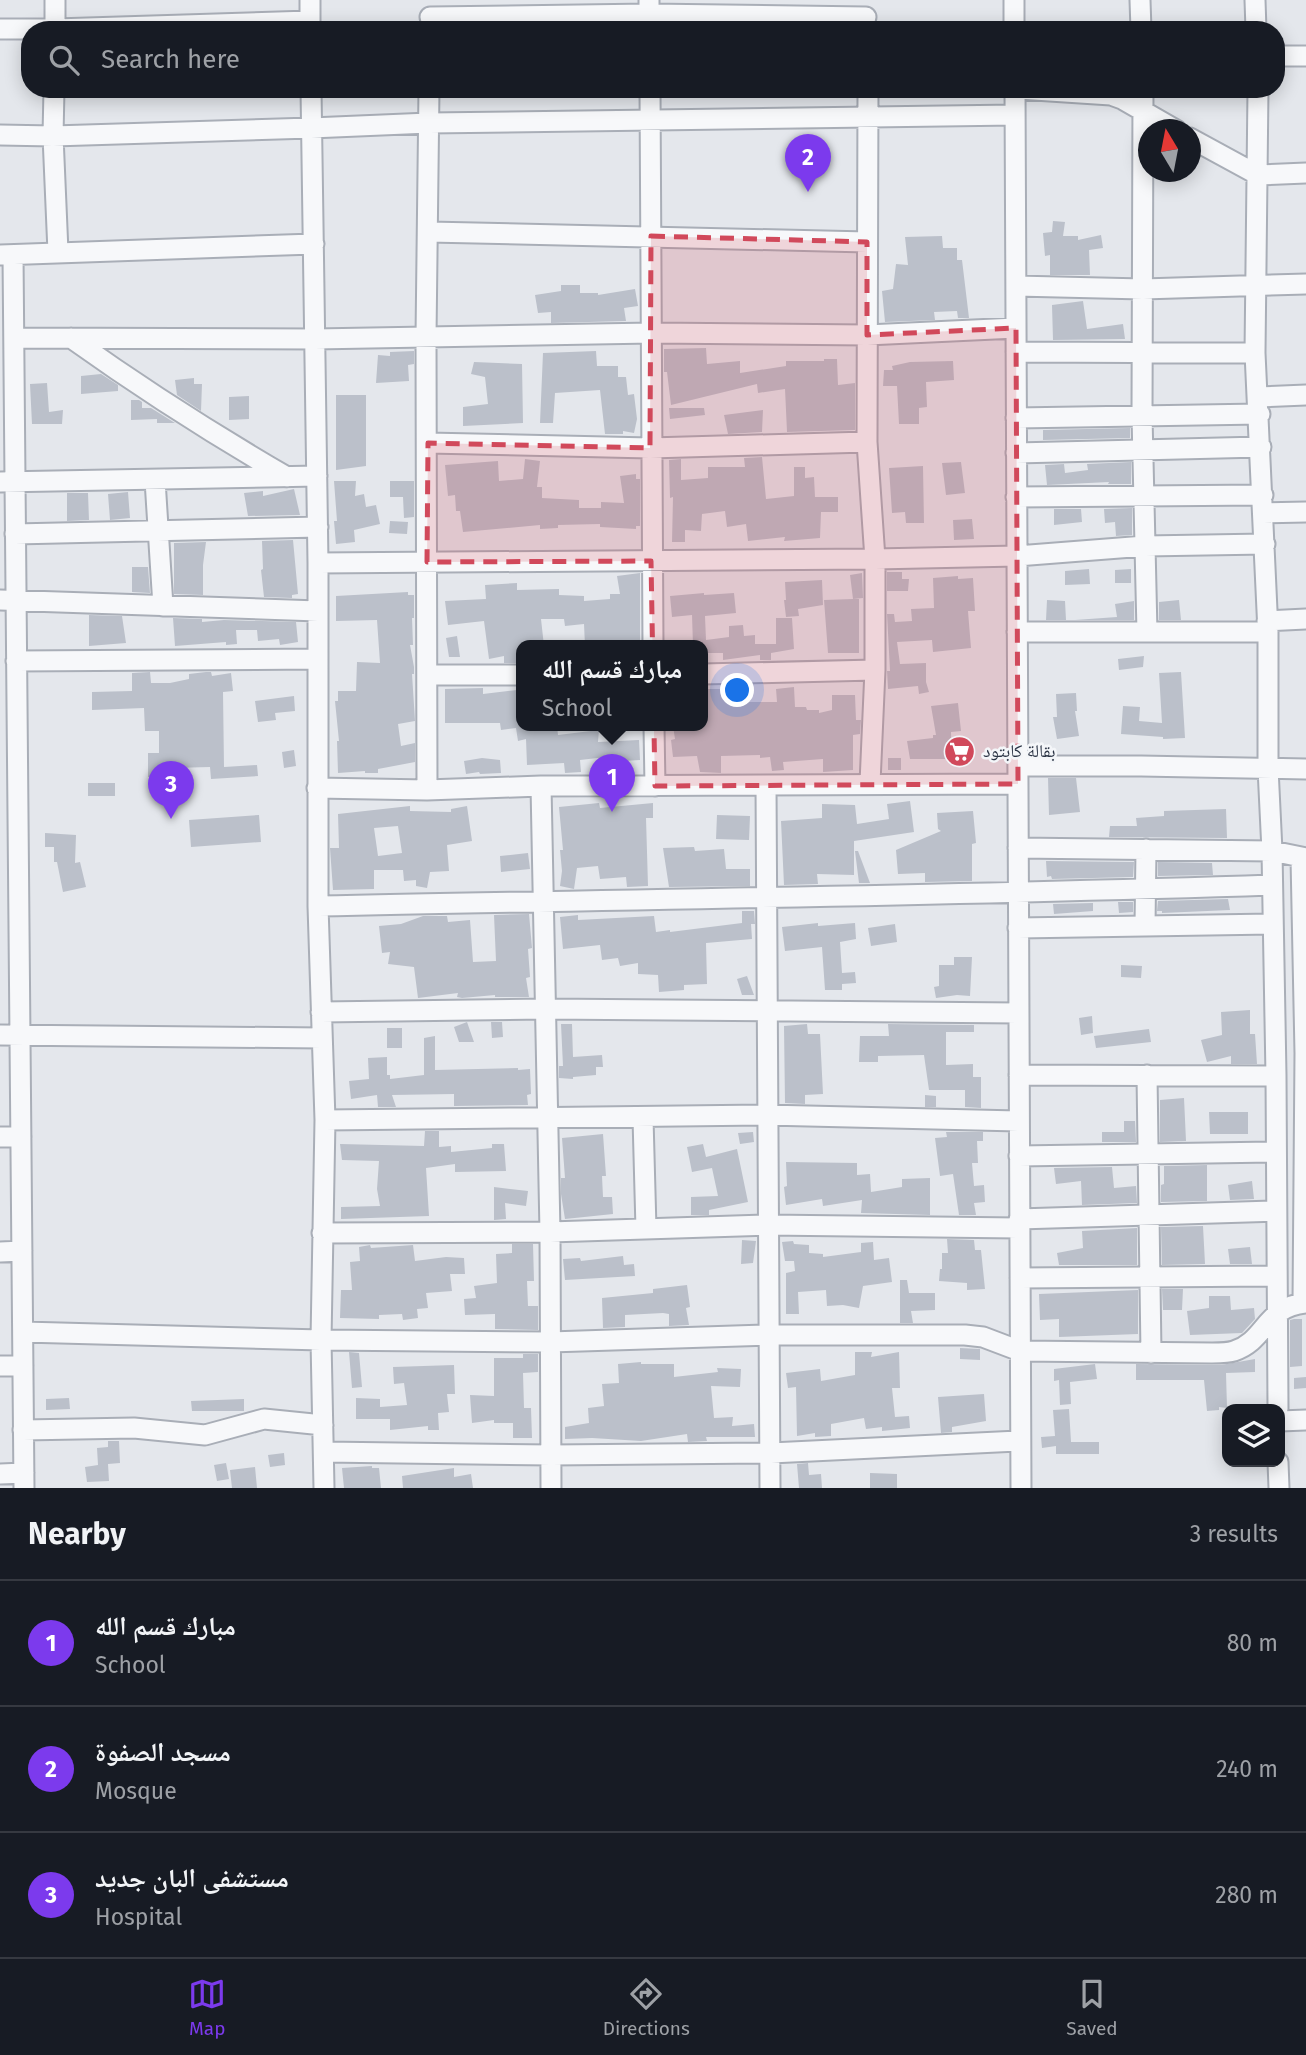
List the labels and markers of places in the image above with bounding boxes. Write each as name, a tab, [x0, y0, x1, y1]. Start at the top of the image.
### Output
pin: 2	[785, 134, 831, 192]
supermarket icon: بقالة كابتود	[943, 734, 977, 768]
place label: بقالة كابتود	[983, 740, 1056, 762]
pin: 1	[589, 754, 635, 812]
pin: 3	[148, 761, 194, 819]

